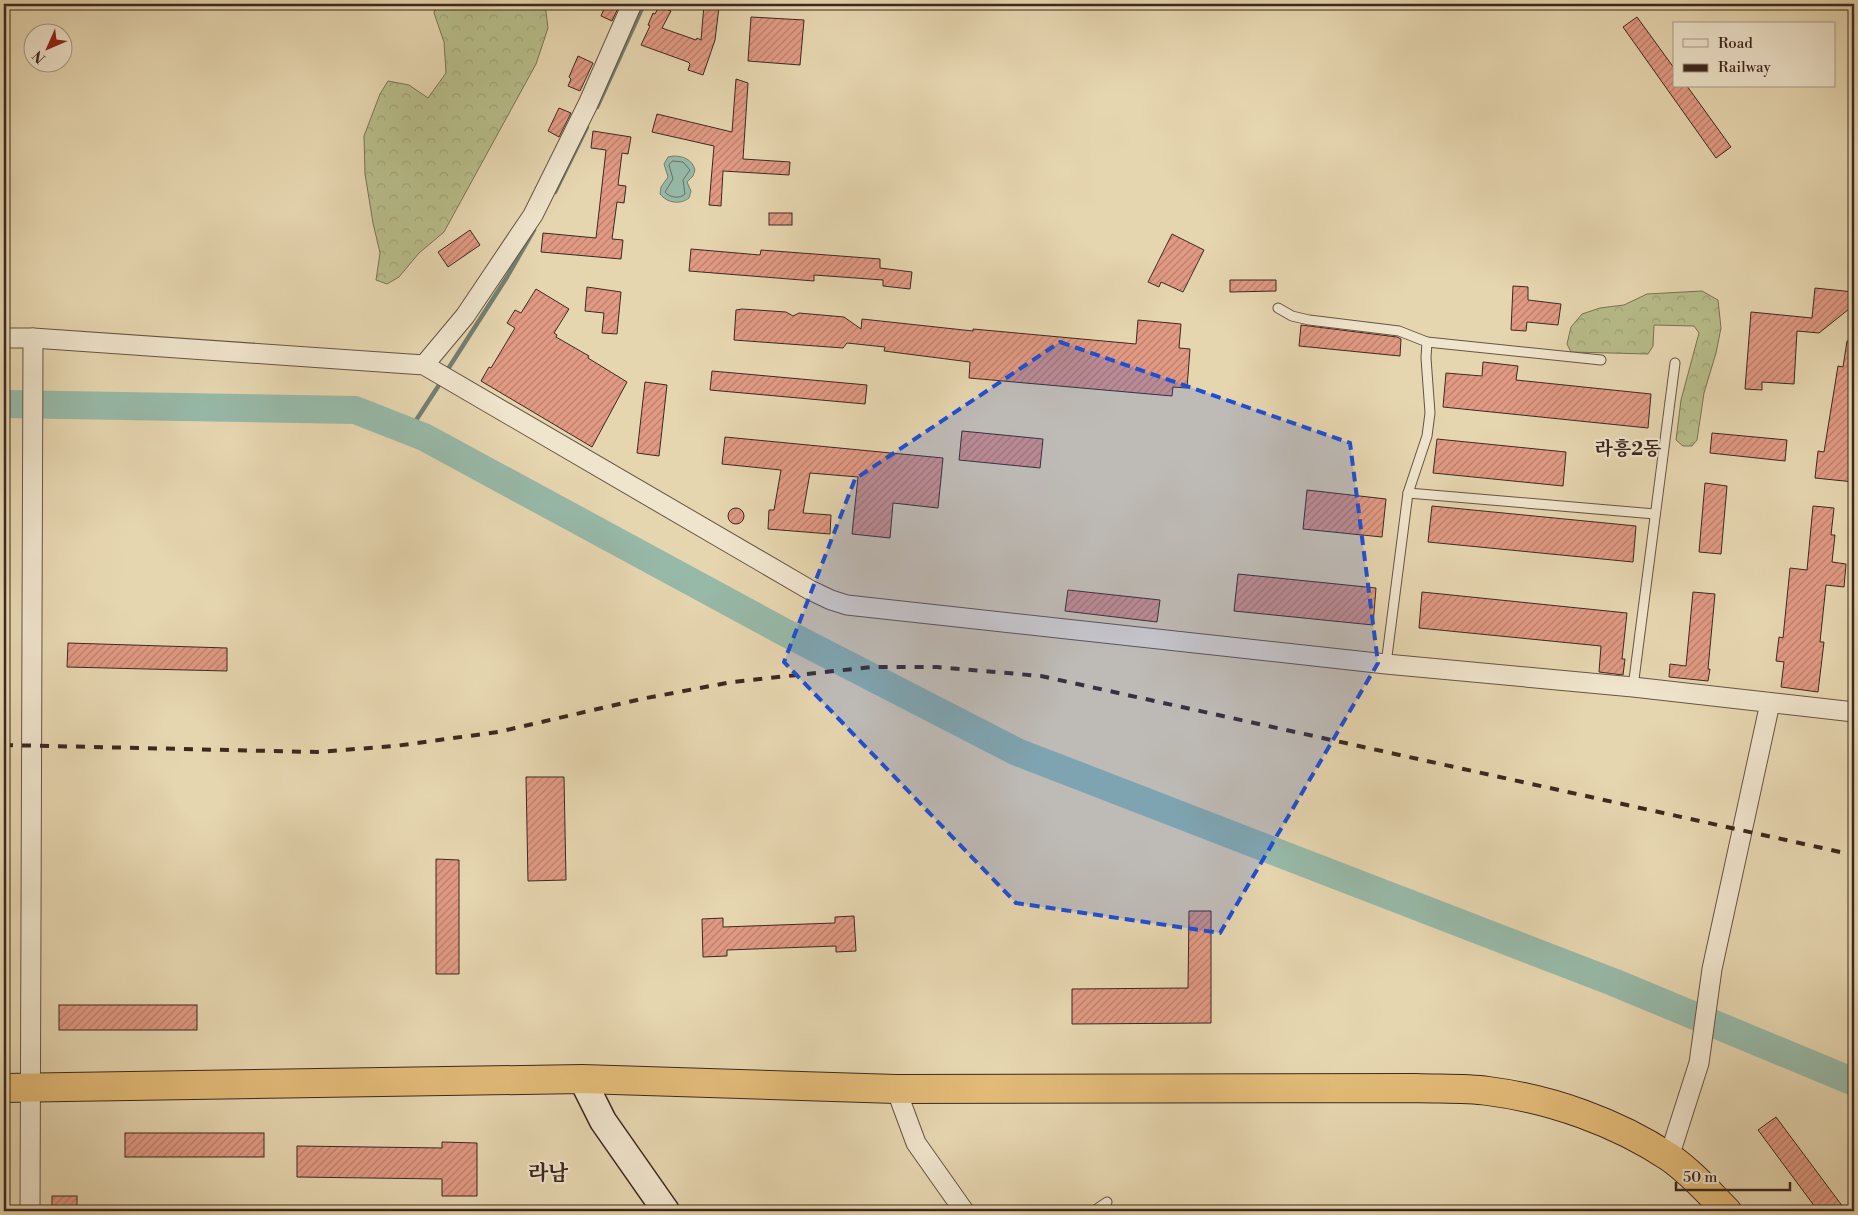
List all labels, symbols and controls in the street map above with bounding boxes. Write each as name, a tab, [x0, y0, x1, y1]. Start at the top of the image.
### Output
north arrow	[22, 22, 72, 72]
legend	[1673, 22, 1836, 88]
text: Road	[1718, 34, 1753, 53]
text: N	[29, 46, 50, 67]
text: Railway	[1718, 58, 1772, 77]
district label: 라흥2동	[1595, 437, 1661, 461]
scale bar	[1676, 1160, 1789, 1192]
district label: 라남	[528, 1161, 569, 1187]
text: 50 m	[1683, 1168, 1717, 1187]

